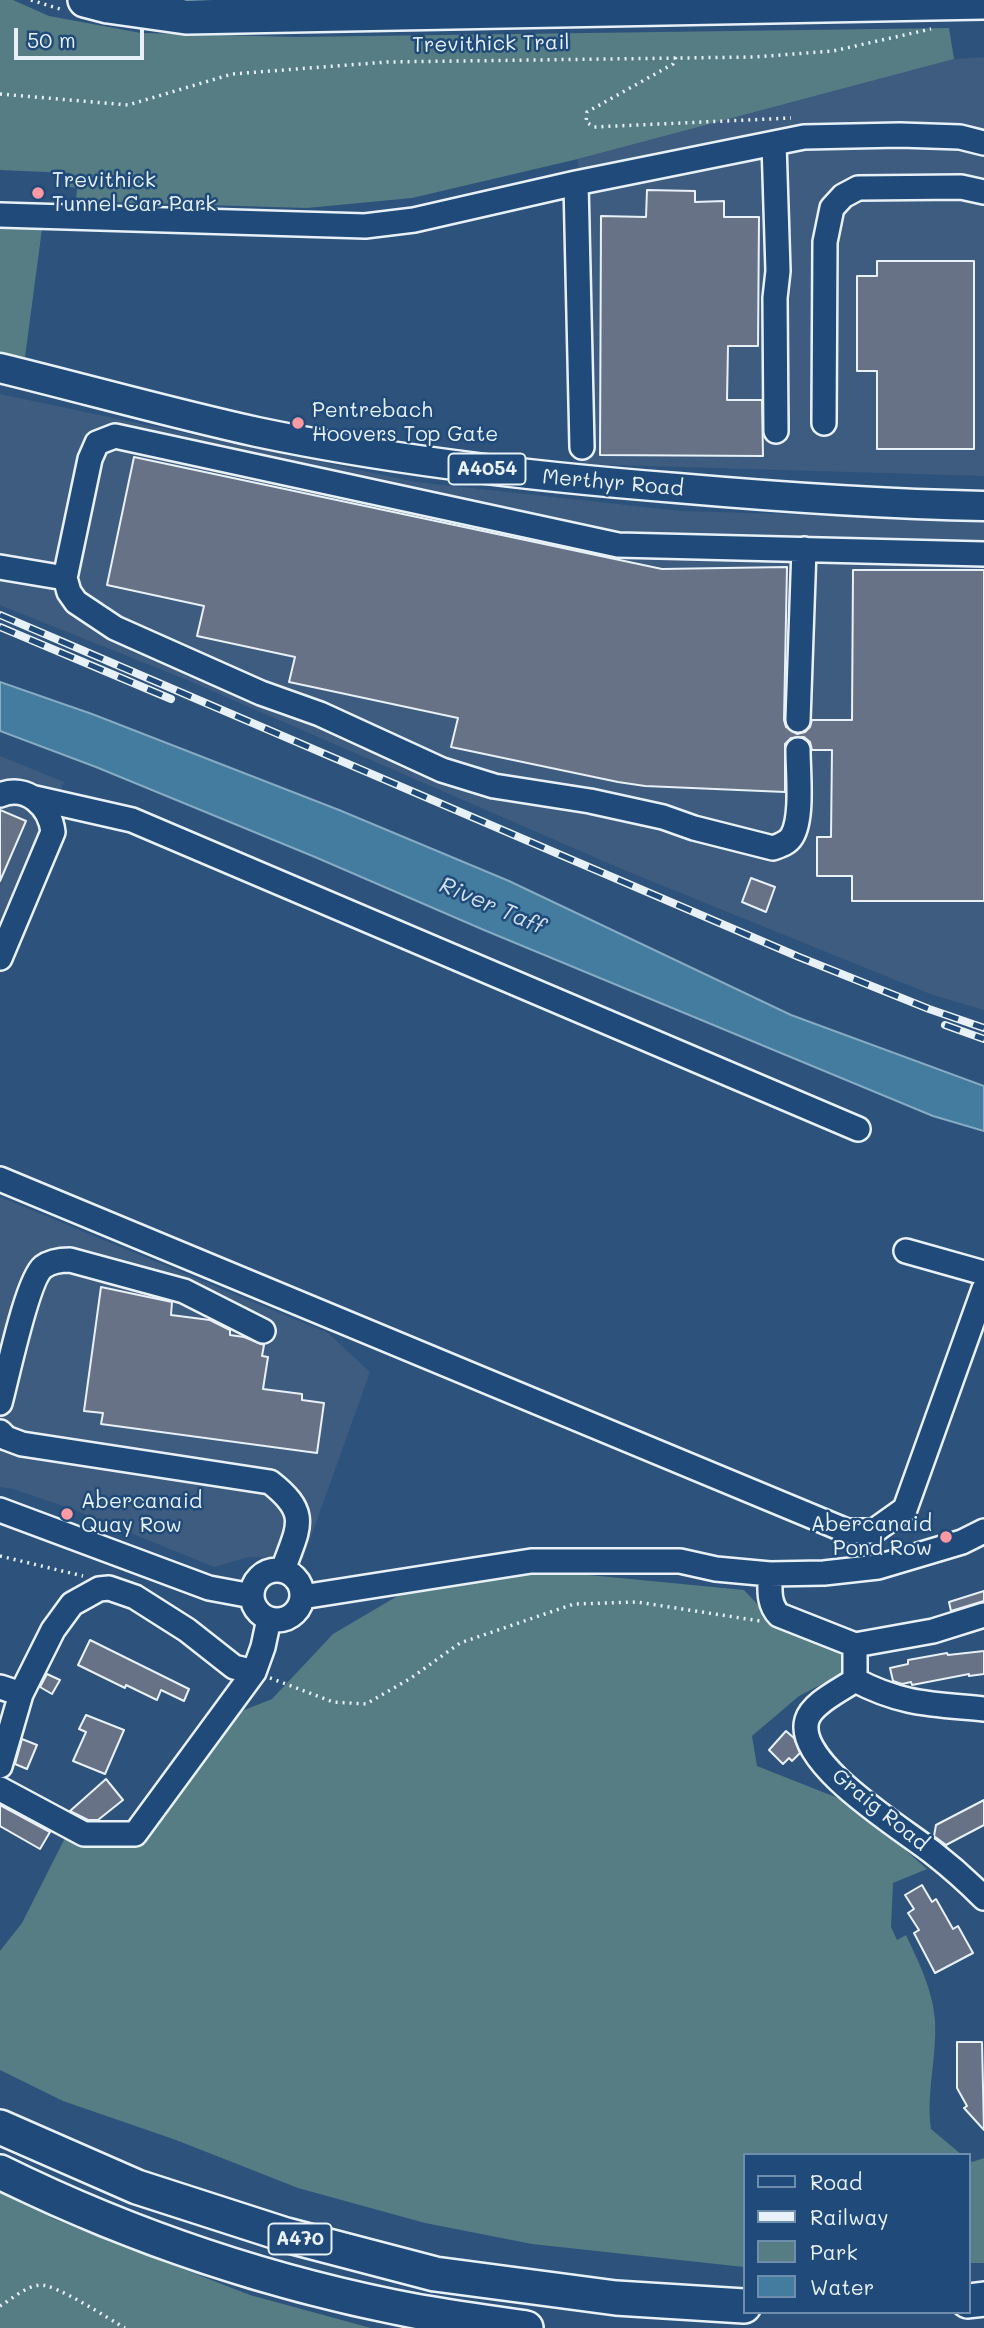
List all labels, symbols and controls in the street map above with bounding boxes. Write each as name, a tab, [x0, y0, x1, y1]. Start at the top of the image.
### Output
scale bar	[18, 14, 147, 58]
text: 50 m	[27, 26, 76, 53]
street label: Trevithick Trail	[412, 30, 570, 58]
place label: Trevithick Tunnel Car Park	[52, 168, 216, 218]
marker: Trevithick Tunnel Car Park	[30, 185, 46, 201]
place label: Pentrebach Hoovers Top Gate	[312, 398, 498, 448]
marker: Pentrebach Hoovers Top Gate	[290, 415, 306, 431]
road number: A4054	[448, 454, 526, 484]
street label: Merthyr Road	[541, 464, 685, 502]
water label: River Taff	[435, 871, 549, 941]
place label: Abercanaid Quay Row	[81, 1489, 202, 1539]
marker: Abercanaid Quay Row	[59, 1506, 75, 1522]
place label: Abercanaid Pond Row	[811, 1512, 932, 1562]
marker: Abercanaid Pond Row	[938, 1529, 954, 1545]
street label: Graig Road	[827, 1763, 933, 1857]
legend	[743, 2153, 970, 2314]
text: Road	[810, 2168, 862, 2195]
text: Railway	[810, 2203, 889, 2230]
road number: A470	[268, 2224, 332, 2254]
text: Park	[810, 2238, 858, 2265]
text: Water	[810, 2273, 874, 2300]

